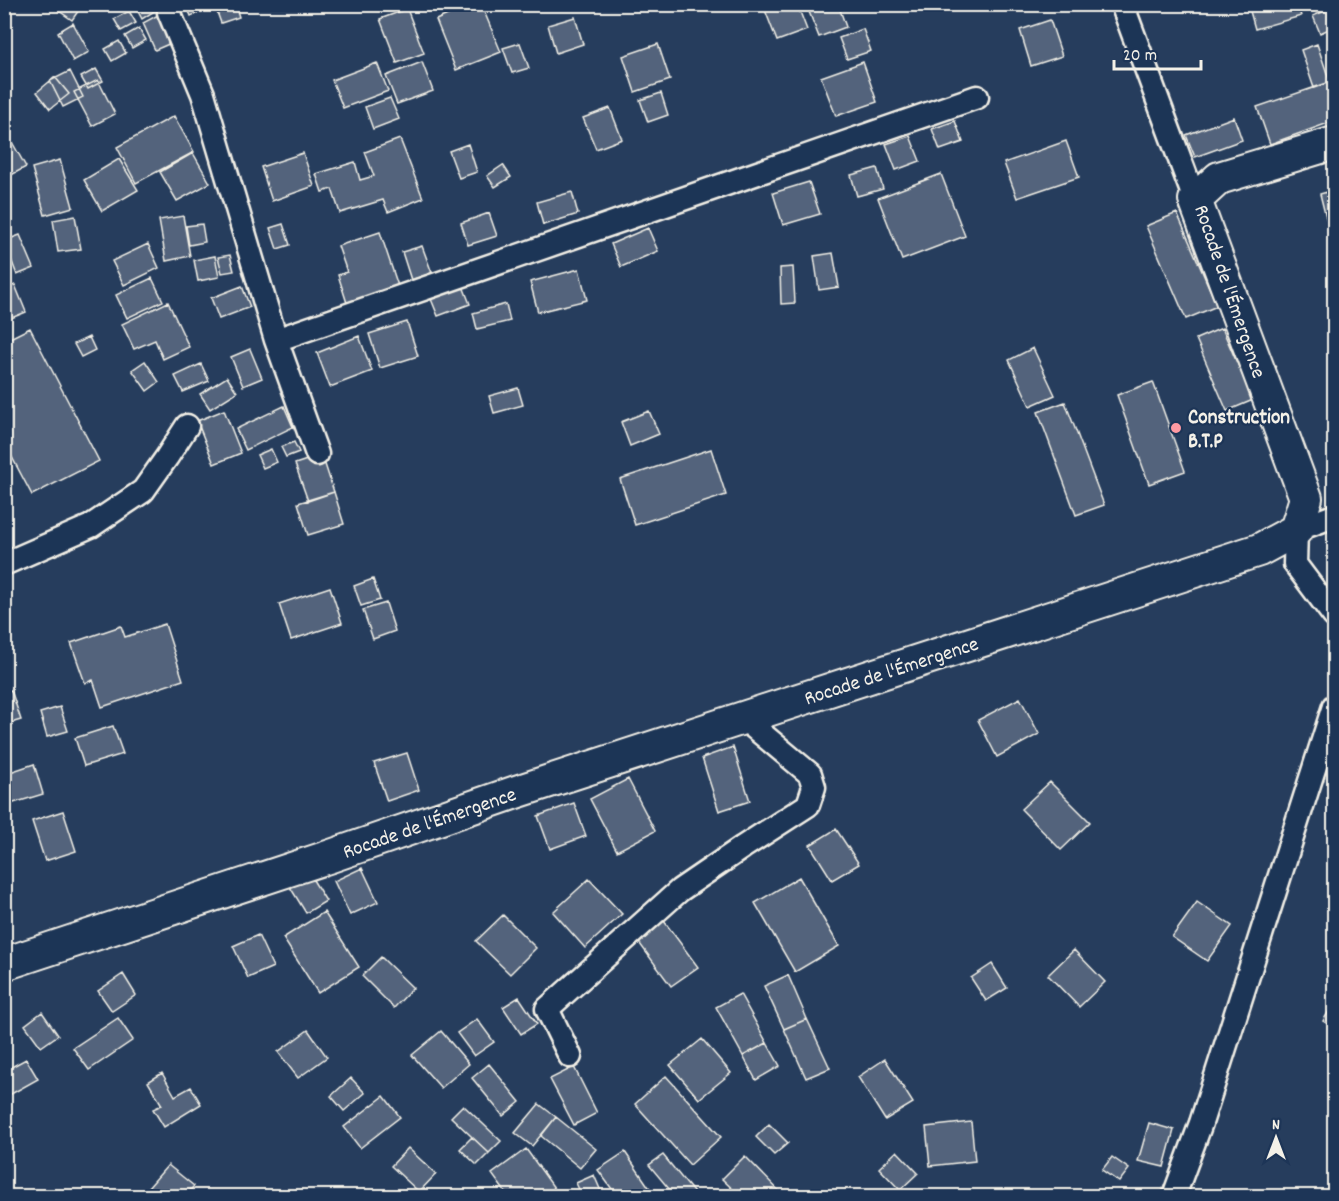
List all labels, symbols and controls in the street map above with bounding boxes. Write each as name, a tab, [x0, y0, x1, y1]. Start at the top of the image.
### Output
scale bar	[1114, 33, 1201, 71]
text: 20 m	[1123, 44, 1157, 69]
street label: Rocade de l'Émergence	[1184, 201, 1272, 383]
place label: Construction B.T.P	[1188, 404, 1290, 458]
marker: Construction B.T.P	[1169, 421, 1183, 435]
street label: Rocade de l'Émergence	[801, 631, 983, 715]
street label: Rocade de l'Émergence	[339, 781, 521, 869]
north arrow	[1246, 1108, 1306, 1168]
text: N	[1272, 1114, 1280, 1137]

